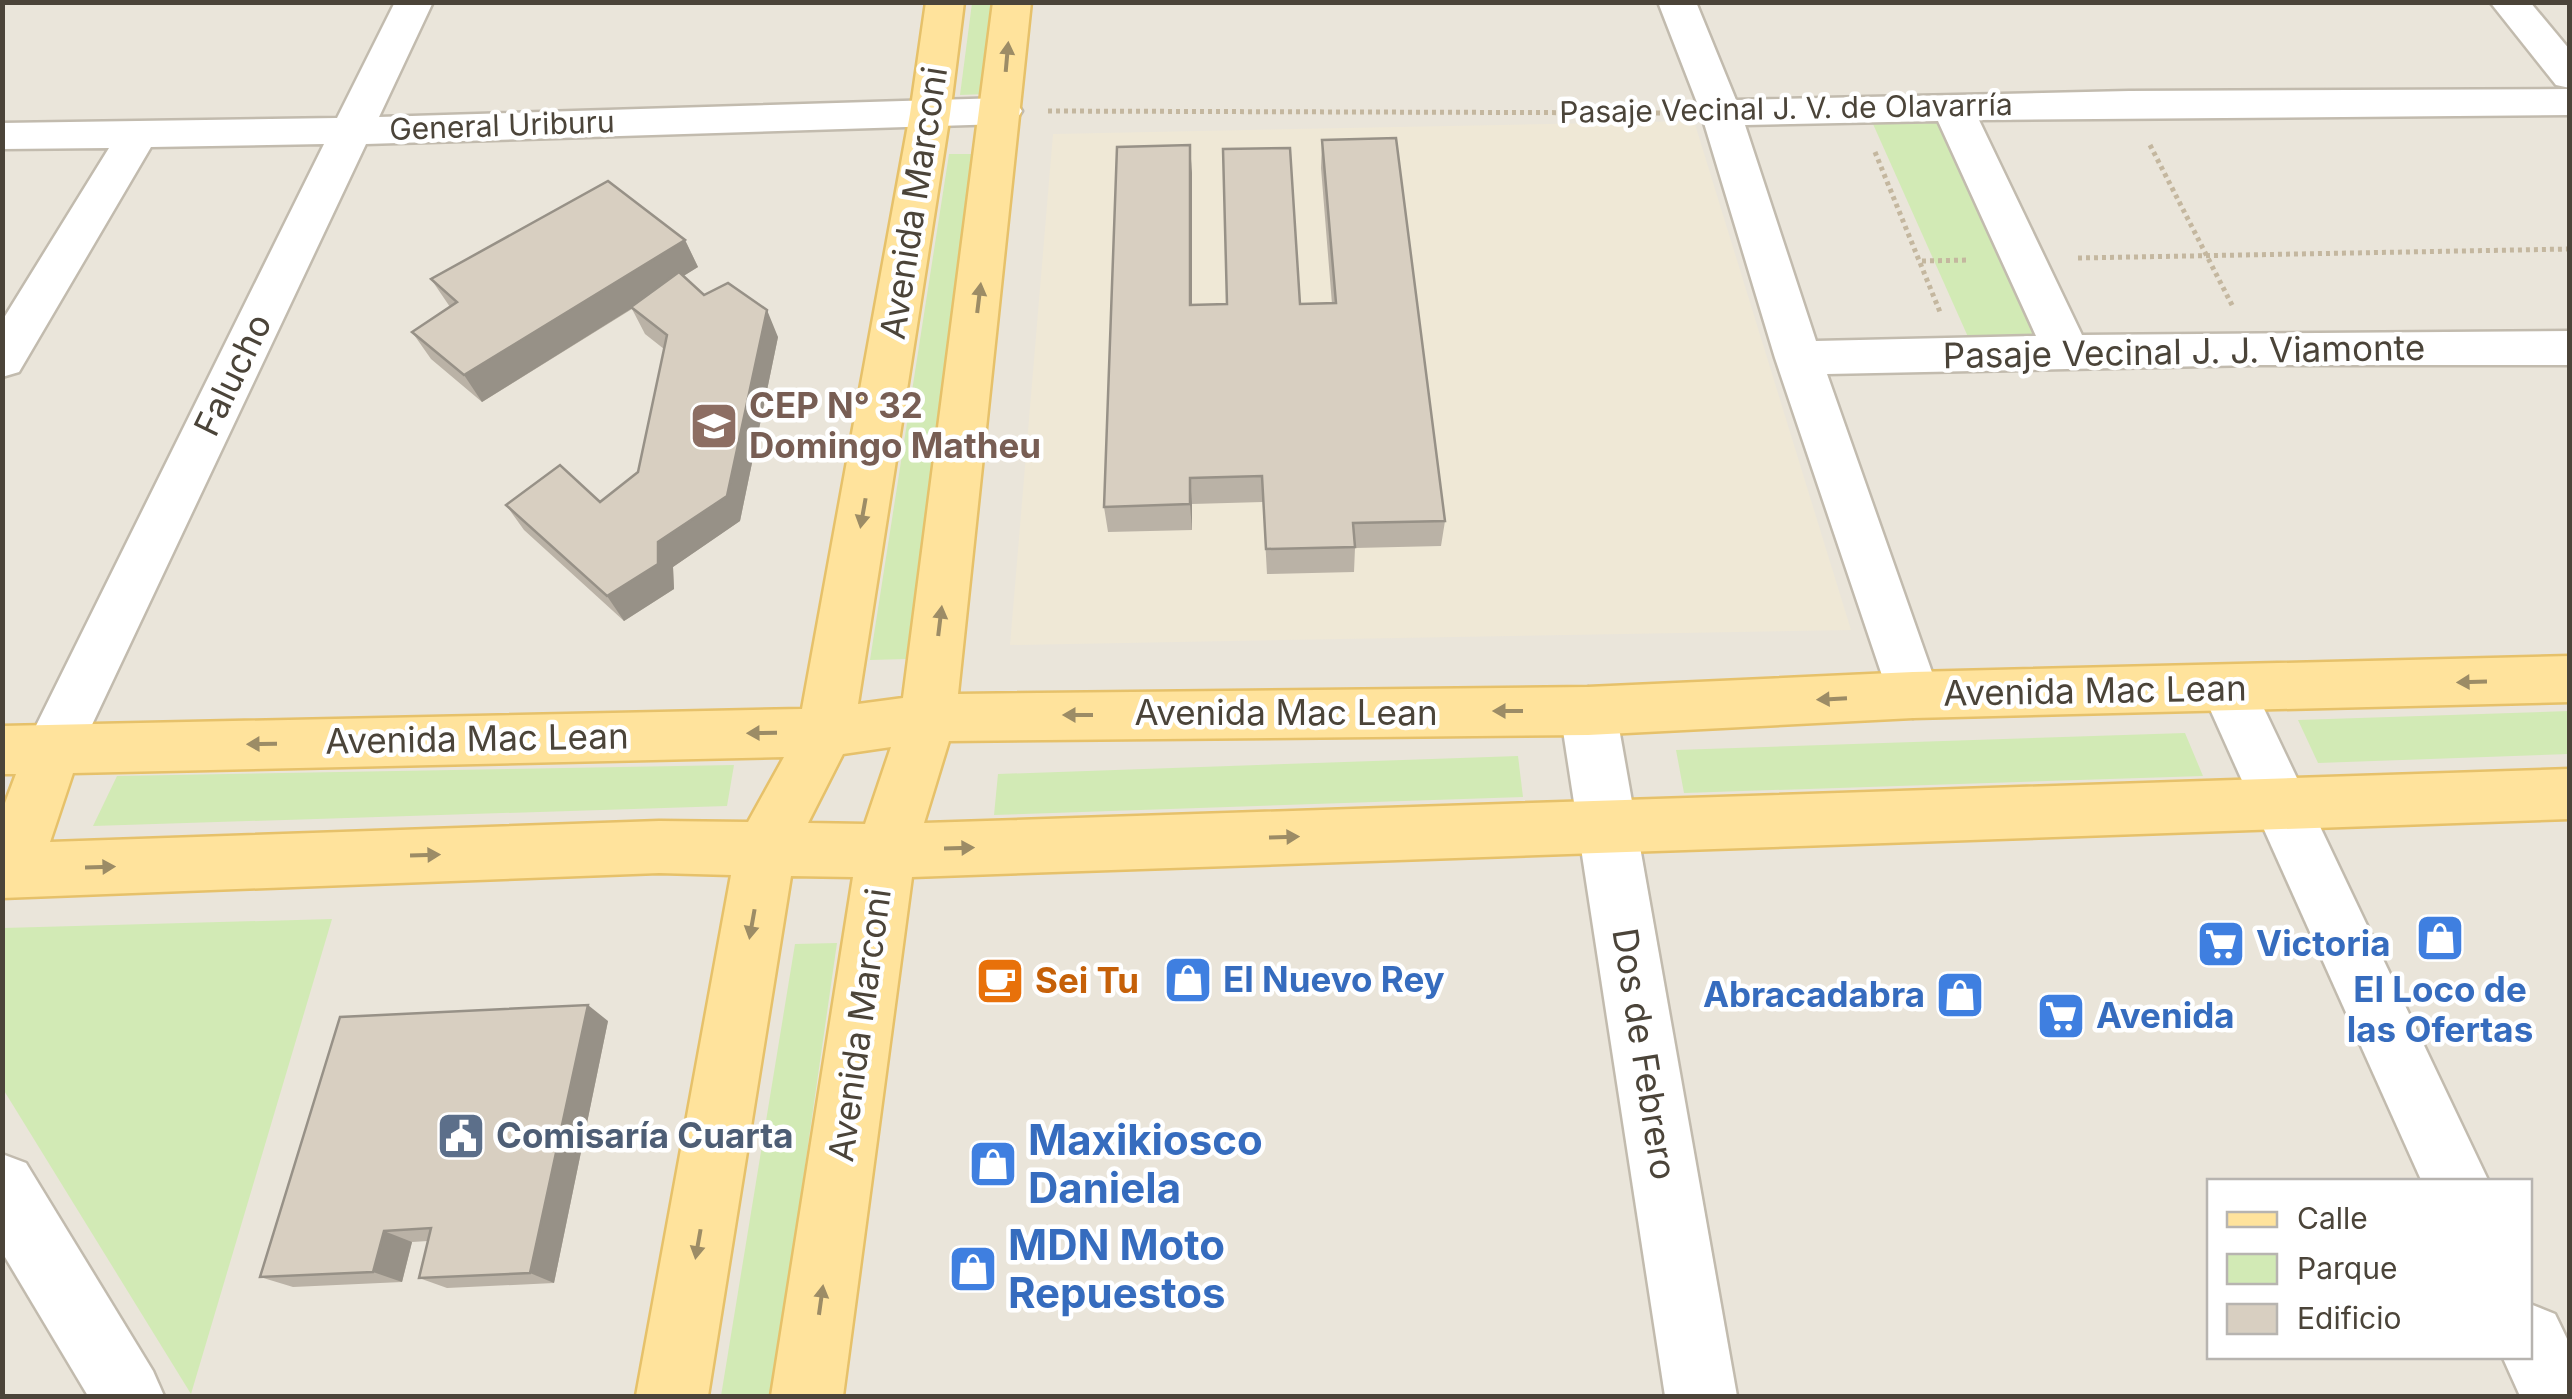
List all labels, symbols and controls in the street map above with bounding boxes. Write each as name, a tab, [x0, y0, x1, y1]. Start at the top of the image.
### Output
one-way arrow	[1000, 40, 1016, 72]
street label: Avenida Marconi	[871, 64, 955, 342]
street label: Pasaje Vecinal J. V. de Olavarría	[1559, 86, 2013, 130]
street label: General Uriburu	[389, 103, 615, 147]
one-way arrow	[971, 282, 987, 314]
street label: Falucho	[185, 307, 280, 442]
street label: Pasaje Vecinal J. J. Viamonte	[1942, 326, 2425, 376]
place label: CEP N° 32 Domingo Matheu	[749, 384, 1041, 466]
school or university icon: CEP N° 32 Domingo Matheu	[688, 400, 740, 452]
one-way arrow	[855, 498, 870, 530]
one-way arrow	[932, 605, 948, 636]
street label: Avenida Mac Lean	[1943, 666, 2247, 714]
one-way arrow	[2456, 674, 2488, 690]
street label: Avenida Mac Lean	[1134, 691, 1438, 733]
one-way arrow	[1816, 691, 1848, 707]
one-way arrow	[1491, 703, 1523, 719]
one-way arrow	[1061, 707, 1093, 723]
street label: Avenida Mac Lean	[325, 714, 629, 762]
one-way arrow	[745, 726, 777, 742]
one-way arrow	[245, 736, 277, 752]
one-way arrow	[1269, 828, 1301, 844]
one-way arrow	[944, 840, 976, 856]
one-way arrow	[409, 847, 441, 863]
one-way arrow	[84, 859, 116, 875]
street label: Avenida Marconi	[819, 886, 899, 1164]
one-way arrow	[744, 909, 759, 940]
shop icon: El Loco de las Ofertas	[2414, 912, 2466, 964]
supermarket icon: Victoria	[2195, 918, 2247, 970]
place label: Victoria	[2256, 922, 2390, 964]
street label: Dos de Febrero	[1604, 925, 1686, 1183]
shop icon: El Nuevo Rey	[1162, 954, 1214, 1006]
cafe icon: Sei Tu	[974, 955, 1026, 1007]
place label: El Nuevo Rey	[1223, 958, 1445, 1000]
place label: Sei Tu	[1035, 959, 1139, 1001]
place label: El Loco de las Ofertas	[2347, 968, 2533, 1050]
shop icon: Abracadabra	[1934, 969, 1986, 1021]
place label: Abracadabra	[1703, 973, 1925, 1015]
supermarket icon: Avenida	[2035, 990, 2087, 1042]
place label: Avenida	[2096, 994, 2235, 1036]
public building icon: Comisaría Cuarta	[435, 1110, 487, 1162]
place label: Comisaría Cuarta	[496, 1114, 794, 1156]
place label: Maxikiosco Daniela	[1028, 1114, 1263, 1213]
shop icon: Maxikiosco Daniela	[967, 1138, 1019, 1190]
legend	[2207, 1179, 2532, 1359]
text: Calle	[2297, 1200, 2368, 1236]
place label: MDN Moto Repuestos	[1008, 1219, 1226, 1318]
one-way arrow	[690, 1229, 705, 1261]
shop icon: MDN Moto Repuestos	[947, 1243, 999, 1295]
text: Parque	[2297, 1250, 2397, 1286]
one-way arrow	[813, 1284, 829, 1315]
text: Edificio	[2297, 1300, 2401, 1336]

